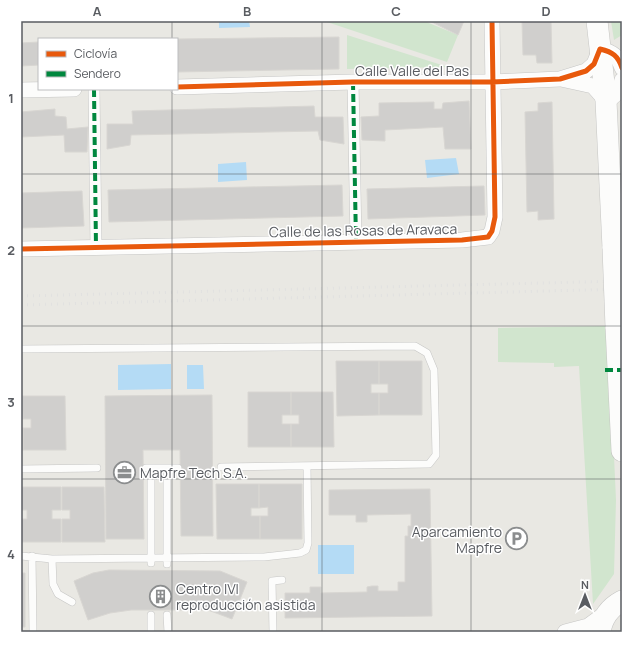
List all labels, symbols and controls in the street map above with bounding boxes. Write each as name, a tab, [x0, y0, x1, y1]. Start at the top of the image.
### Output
text: A	[93, 2, 102, 20]
text: B	[243, 2, 251, 20]
text: C	[391, 2, 401, 20]
text: D	[541, 2, 551, 20]
legend	[38, 38, 178, 90]
text: Ciclovía	[74, 45, 117, 62]
street label: Calle Valle del Pas	[355, 61, 469, 80]
text: Sendero	[74, 65, 121, 82]
text: 1	[8, 89, 14, 107]
street label: Calle de las Rosas de Aravaca	[269, 219, 457, 241]
text: 2	[7, 241, 15, 259]
text: 3	[7, 393, 15, 411]
office icon: Mapfre Tech S.A.	[111, 459, 137, 485]
place label: Mapfre Tech S.A.	[140, 463, 247, 482]
place label: Aparcamiento Mapfre	[412, 522, 502, 557]
parking icon: Aparcamiento Mapfre	[504, 526, 530, 552]
text: 4	[7, 545, 15, 563]
north arrow	[565, 575, 605, 615]
text: N	[581, 577, 589, 592]
place label: Centro IVI reproducción asistida	[176, 579, 315, 614]
building icon: Centro IVI reproducción asistida	[147, 583, 173, 609]

